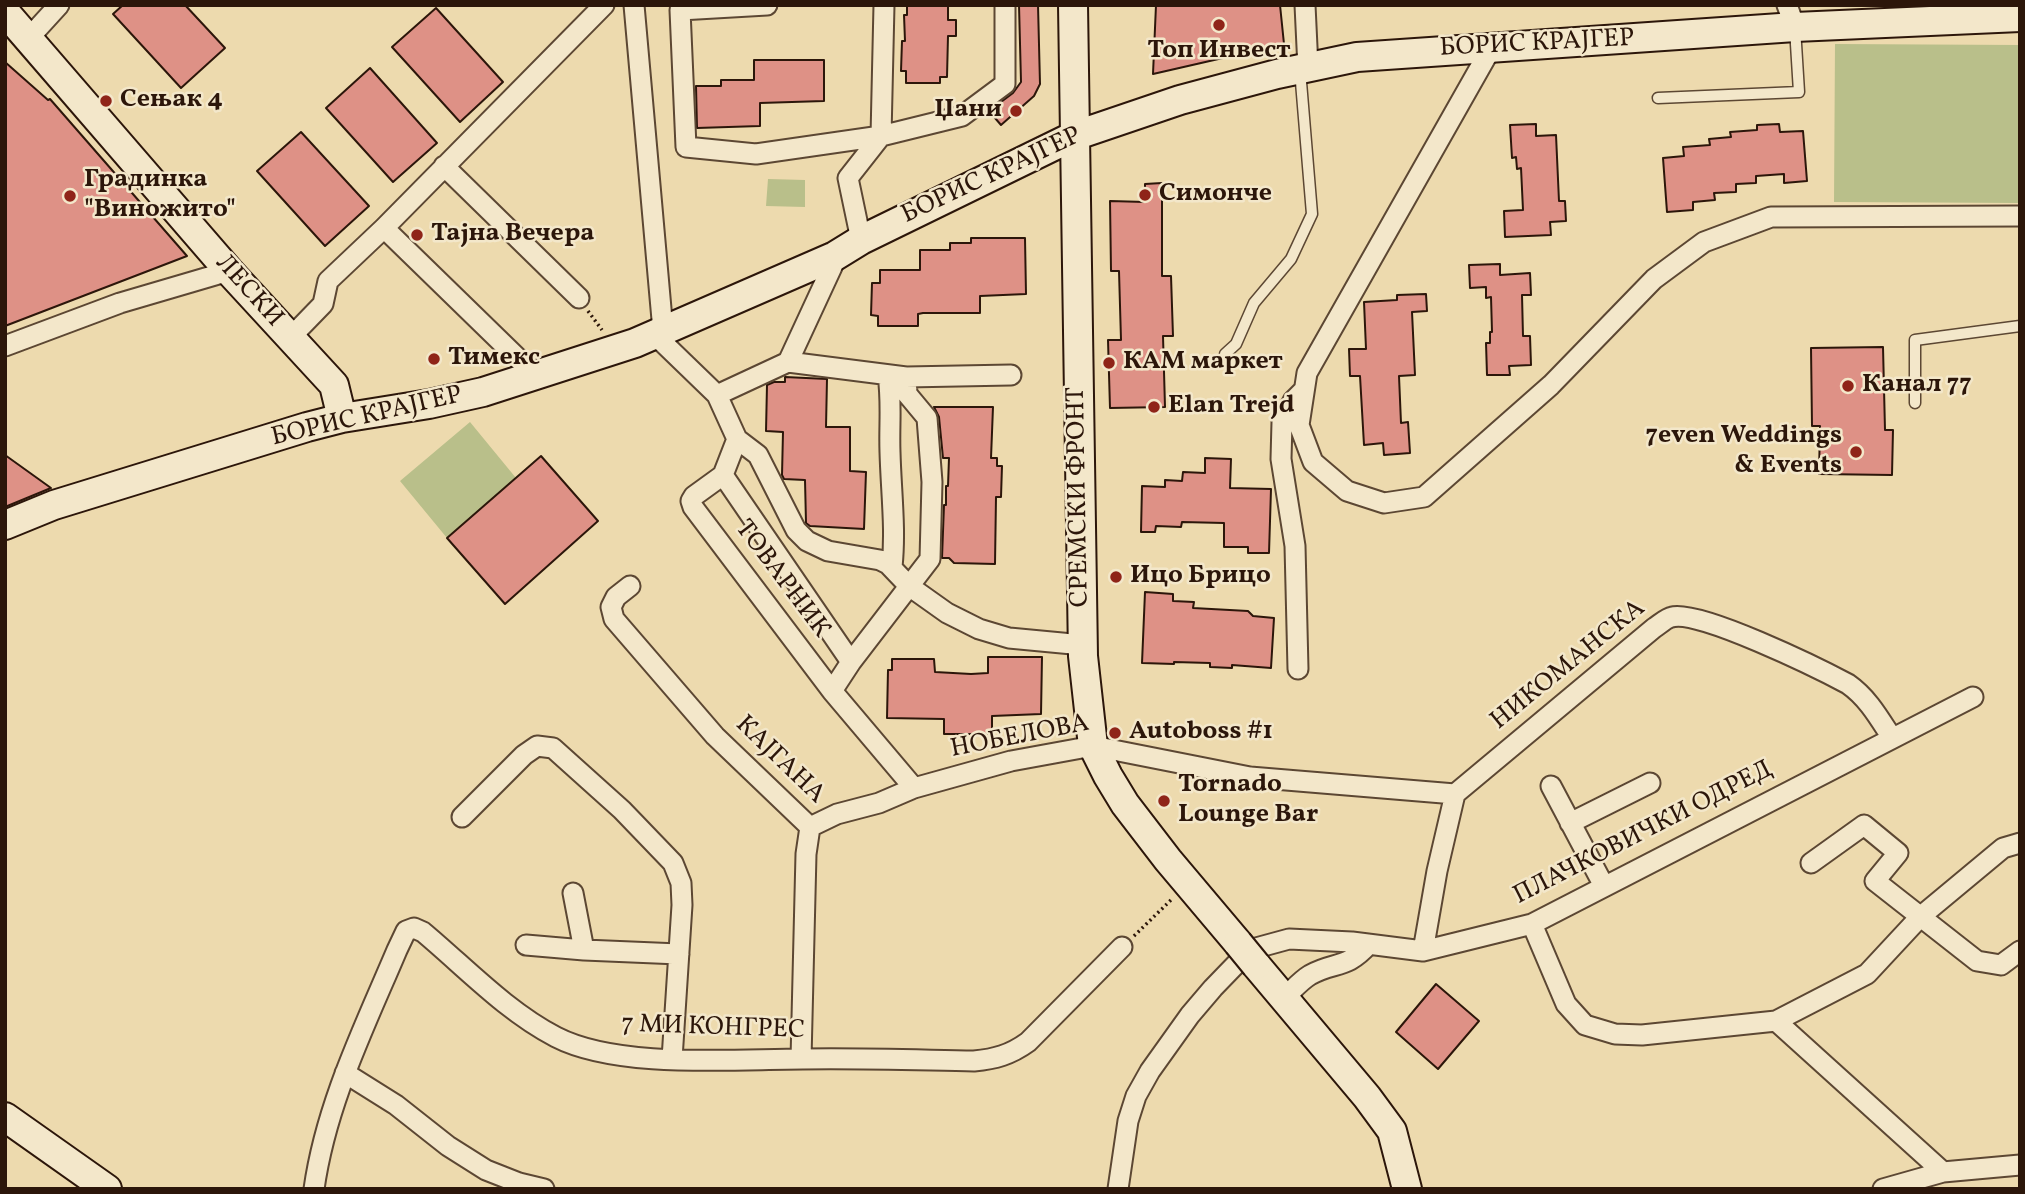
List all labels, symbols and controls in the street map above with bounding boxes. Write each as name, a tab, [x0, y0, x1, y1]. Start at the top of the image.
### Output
marker: Топ Инвест	[1211, 17, 1227, 33]
street label: БОРИС КРАЈГЕР	[1439, 24, 1635, 66]
place label: Топ Инвест	[1147, 36, 1291, 68]
place label: Сењак 4	[120, 85, 223, 117]
marker: Сењак 4	[98, 93, 114, 109]
place label: Џани	[934, 95, 1002, 127]
marker: Џани	[1008, 103, 1024, 119]
street label: БОРИС КРАЈГЕР	[897, 122, 1087, 232]
place label: Градинка "Виножито"	[84, 165, 236, 227]
place label: Симонче	[1159, 179, 1272, 211]
marker: Симонче	[1137, 187, 1153, 203]
marker: Градинка "Виножито"	[62, 188, 78, 204]
place label: Тајна Вечера	[431, 219, 595, 251]
marker: Тајна Вечера	[409, 227, 425, 243]
street label: ЛЕСКИ	[207, 249, 289, 335]
place label: Тимекс	[448, 343, 540, 375]
place label: КАМ маркет	[1123, 347, 1283, 379]
marker: Тимекс	[426, 351, 442, 367]
marker: КАМ маркет	[1101, 355, 1117, 371]
place label: Канал 77	[1862, 370, 1972, 402]
marker: Канал 77	[1840, 378, 1856, 394]
street label: БОРИС КРАЈГЕР	[269, 381, 465, 455]
street label: СРЕМСКИ ФРОНТ	[1062, 387, 1098, 607]
place label: Elan Trejd	[1168, 391, 1294, 423]
marker: Elan Trejd	[1146, 399, 1162, 415]
place label: 7even Weddings & Events	[1645, 421, 1842, 482]
marker: 7even Weddings & Events	[1848, 444, 1864, 460]
street label: ТОВАРНИК	[727, 515, 835, 645]
place label: Ицо Брицо	[1130, 561, 1271, 593]
marker: Ицо Брицо	[1108, 569, 1124, 585]
street label: НИКОМАНСКА	[1485, 594, 1653, 738]
street label: НОБЕЛОВА	[948, 709, 1092, 767]
street label: КАЈГАНА	[727, 710, 831, 812]
place label: Autoboss #1	[1129, 717, 1273, 749]
marker: Autoboss #1	[1107, 725, 1123, 741]
street label: ПЛАЧКОВИЧКИ ОДРЕД	[1509, 755, 1779, 913]
place label: Tornado Lounge Bar	[1178, 770, 1318, 832]
marker: Tornado Lounge Bar	[1156, 793, 1172, 809]
street label: 7 МИ КОНГРЕС	[621, 1010, 805, 1048]

